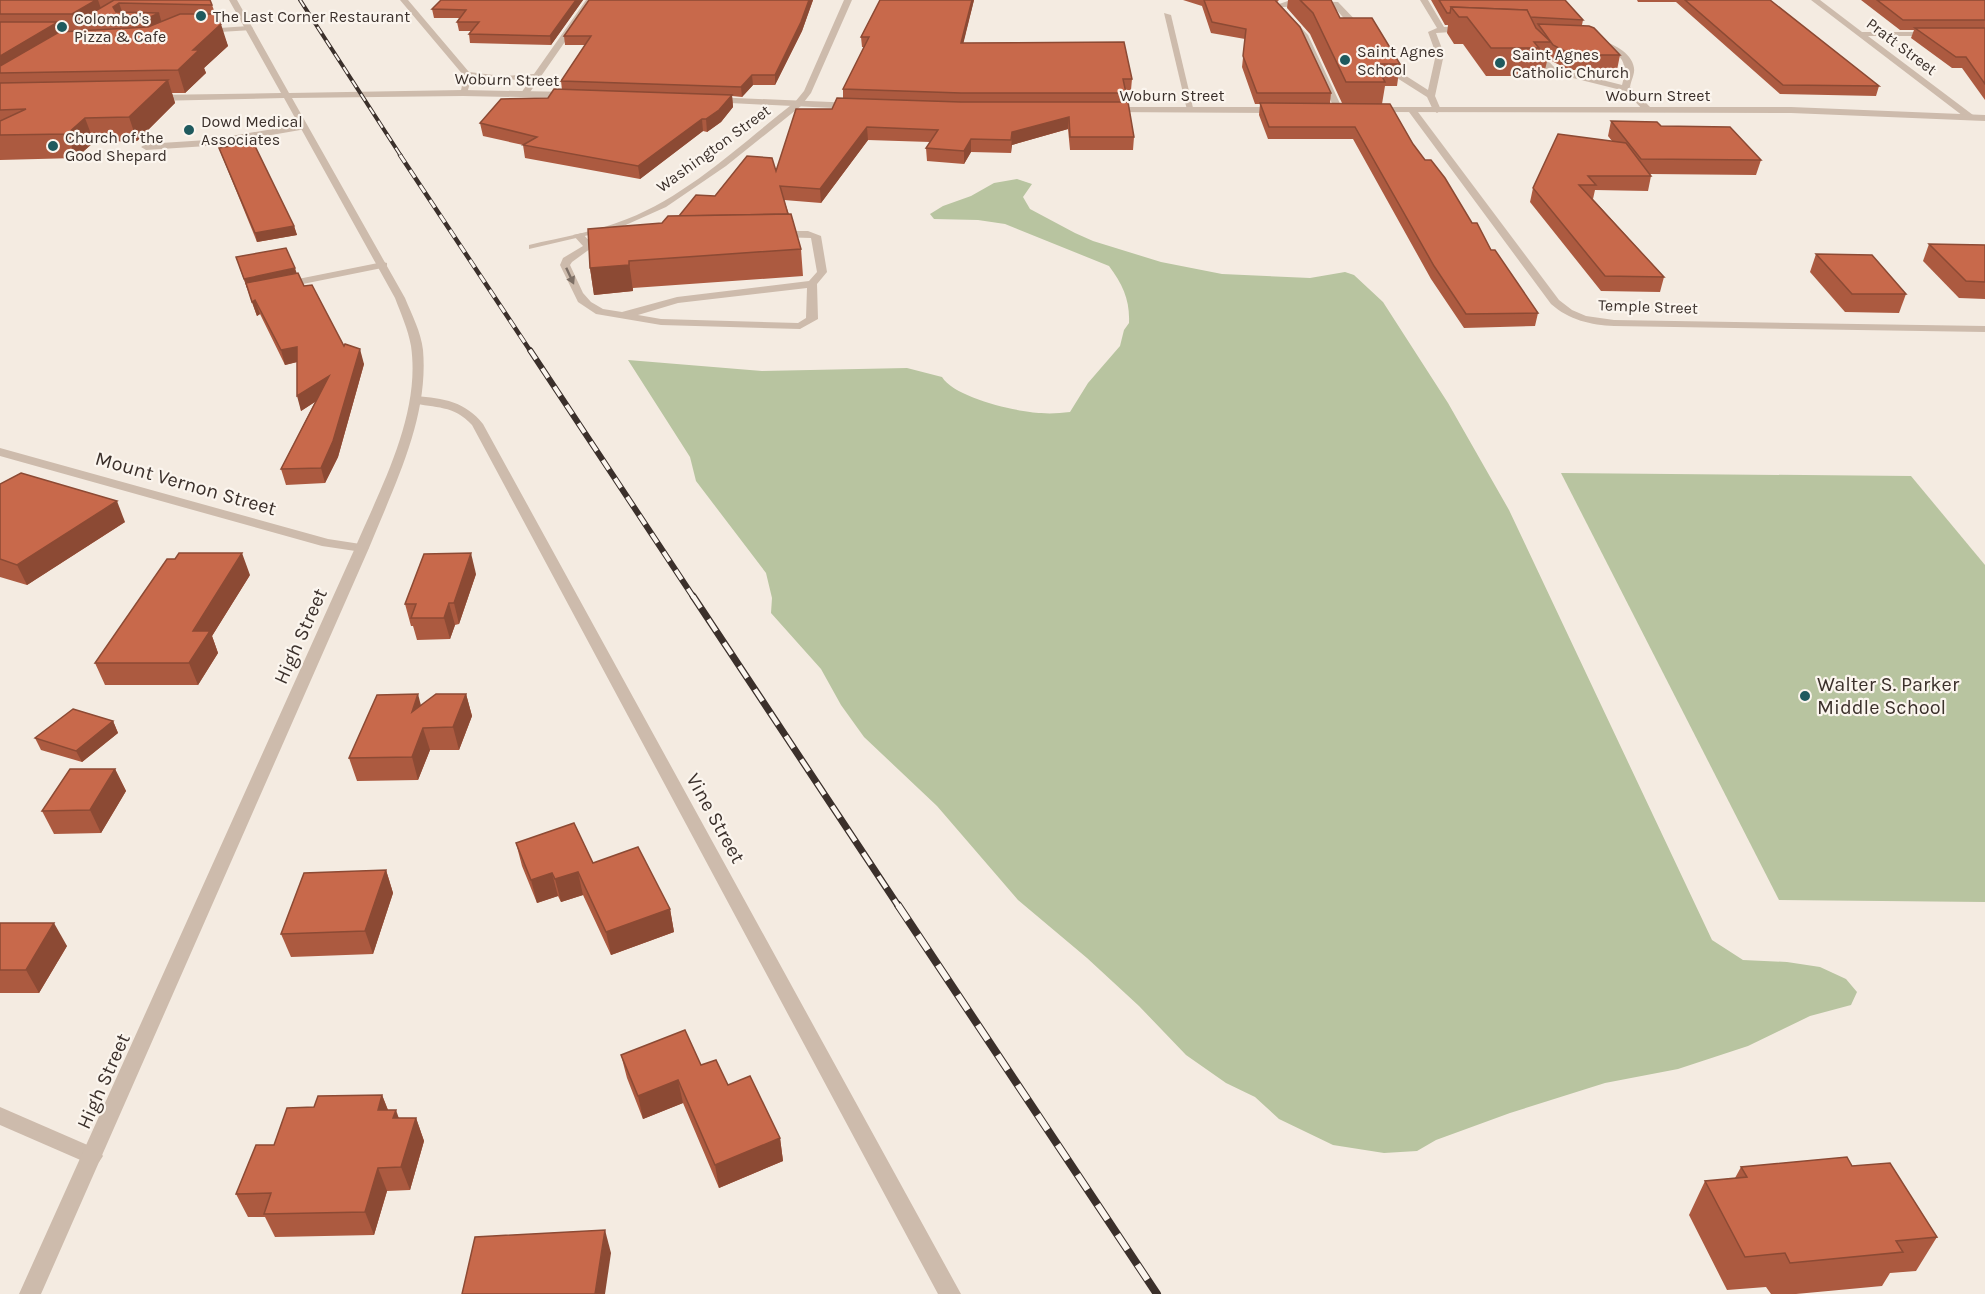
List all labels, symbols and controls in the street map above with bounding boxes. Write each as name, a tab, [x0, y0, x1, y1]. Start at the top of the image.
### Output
place label: The Last Corner Restaurant	[213, 7, 410, 26]
place label: Colombo's Pizza & Cafe	[74, 9, 166, 46]
marker: The Last Corner Restaurant	[194, 9, 208, 23]
street label: Pratt Street	[1863, 14, 1941, 79]
marker: Colombo's Pizza & Cafe	[55, 20, 69, 34]
place label: Saint Agnes School	[1357, 42, 1444, 79]
place label: Saint Agnes Catholic Church	[1512, 45, 1629, 82]
marker: Saint Agnes School	[1338, 53, 1352, 67]
marker: Saint Agnes Catholic Church	[1493, 56, 1507, 70]
street label: Woburn Street	[454, 69, 560, 90]
street label: Woburn Street	[1120, 86, 1224, 105]
street label: Woburn Street	[1606, 86, 1710, 105]
street label: Washington Street	[653, 101, 774, 196]
place label: Dowd Medical Associates	[201, 112, 303, 149]
marker: Dowd Medical Associates	[182, 123, 196, 137]
place label: Church of the Good Shepard	[65, 128, 167, 165]
marker: Church of the Good Shepard	[46, 139, 60, 153]
one-way arrow	[566, 267, 575, 284]
street label: Temple Street	[1598, 295, 1698, 318]
street label: Mount Vernon Street	[93, 447, 279, 520]
street label: High Street	[269, 584, 332, 688]
place label: Walter S. Parker Middle School	[1817, 673, 1960, 719]
marker: Walter S. Parker Middle School	[1798, 689, 1812, 703]
street label: Vine Street	[681, 769, 750, 868]
street label: High Street	[72, 1029, 135, 1133]

